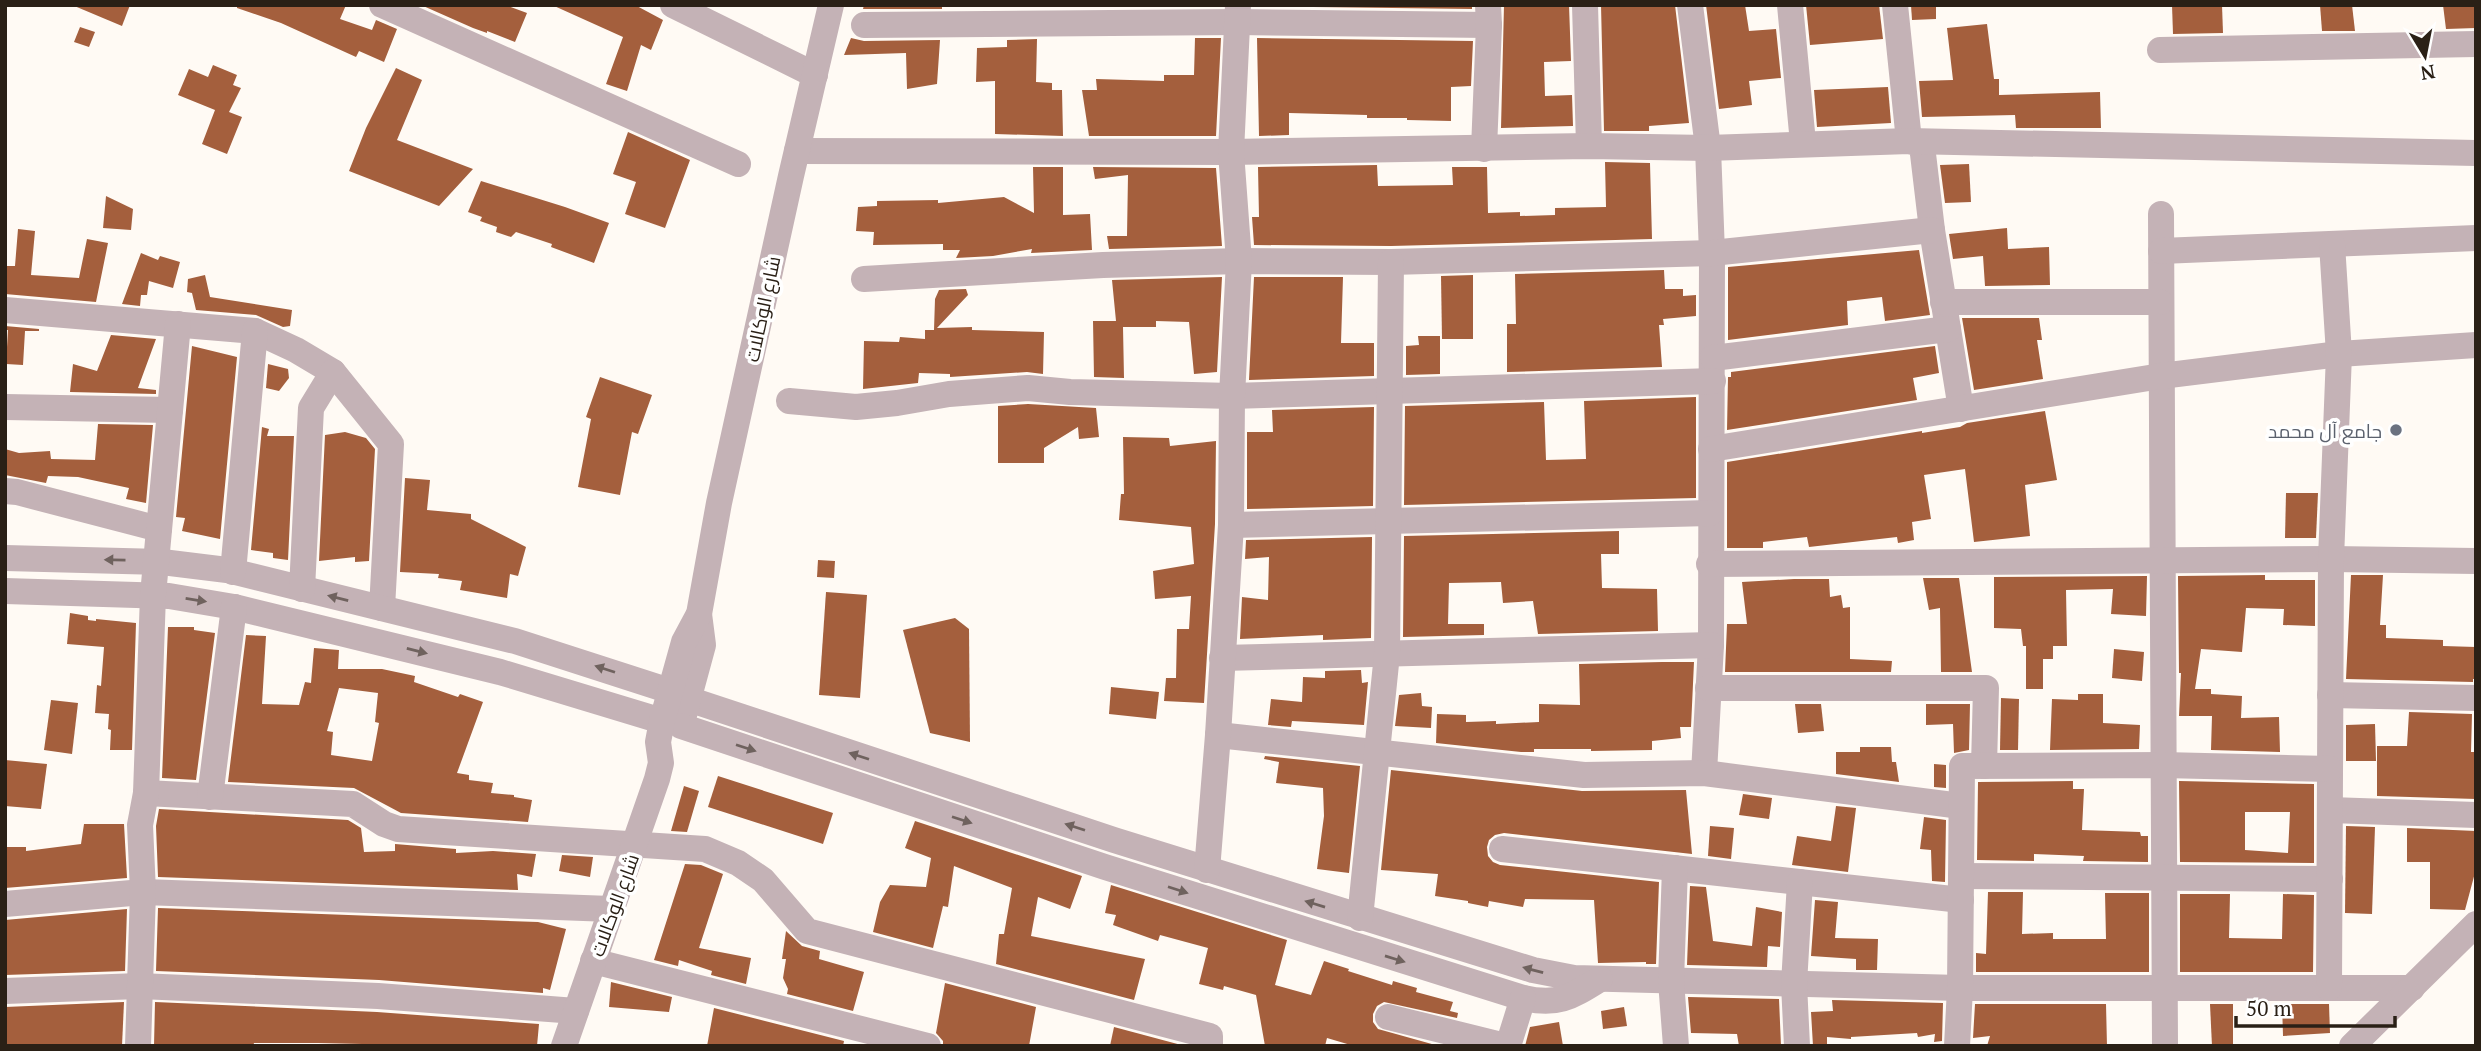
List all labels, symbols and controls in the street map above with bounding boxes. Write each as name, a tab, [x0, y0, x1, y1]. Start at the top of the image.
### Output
north arrow	[2390, 21, 2460, 91]
text: N	[2418, 60, 2437, 87]
street label: شارع الوكالات	[739, 254, 787, 365]
place label: جامع آل محمد	[2268, 418, 2382, 445]
marker: جامع آل محمد	[2388, 422, 2404, 438]
one-way arrow	[104, 554, 126, 566]
one-way arrow	[327, 592, 349, 603]
one-way arrow	[185, 595, 207, 606]
one-way arrow	[406, 646, 428, 657]
one-way arrow	[595, 663, 616, 674]
one-way arrow	[735, 743, 756, 754]
one-way arrow	[848, 750, 869, 761]
one-way arrow	[951, 815, 972, 826]
one-way arrow	[1064, 821, 1085, 832]
street label: شارع الوكالات	[584, 850, 646, 960]
one-way arrow	[1168, 886, 1189, 896]
one-way arrow	[1304, 898, 1325, 908]
one-way arrow	[1385, 954, 1406, 964]
one-way arrow	[1522, 964, 1543, 974]
scale bar	[2236, 984, 2395, 1028]
text: 50 m	[2246, 994, 2292, 1022]

